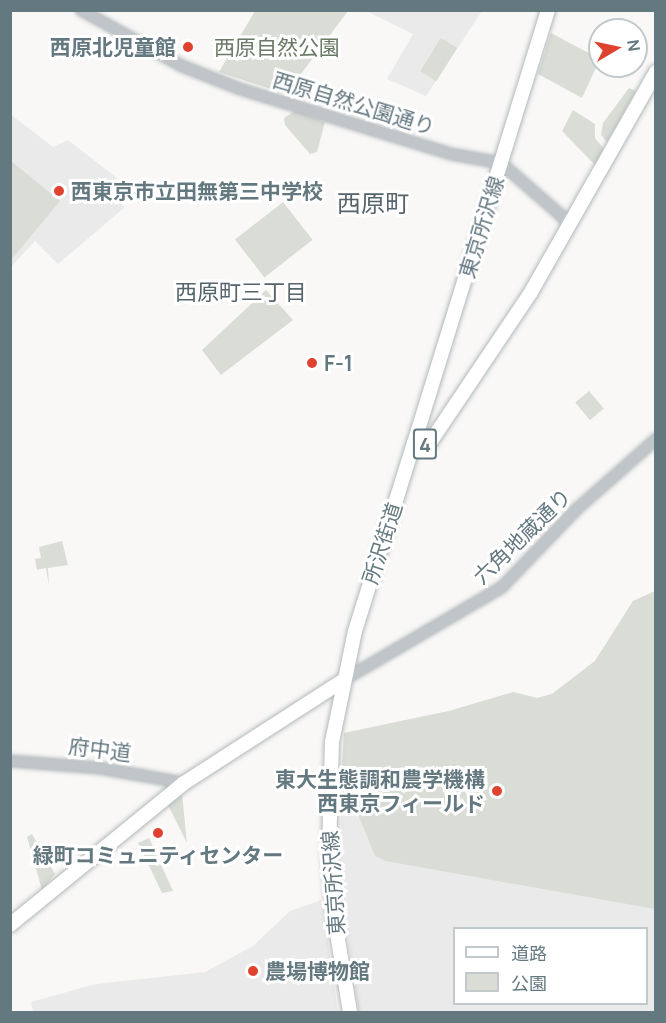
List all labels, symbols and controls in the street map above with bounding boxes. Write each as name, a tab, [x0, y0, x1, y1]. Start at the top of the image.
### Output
north arrow	[588, 18, 648, 78]
place label: 西原北児童館	[50, 34, 176, 60]
park label: 西原自然公園	[214, 34, 340, 60]
text: N	[622, 38, 646, 53]
marker: 西原北児童館	[181, 40, 195, 54]
street label: 西原自然公園通り	[270, 66, 438, 140]
street label: 東京所沢線	[454, 173, 508, 281]
place label: 西東京市立田無第三中学校	[71, 178, 323, 204]
marker: 西東京市立田無第三中学校	[52, 184, 66, 198]
district label: 西原町	[337, 189, 409, 217]
district label: 西原町三丁目	[175, 280, 307, 306]
place label: F-1	[324, 350, 353, 376]
marker: F-1	[305, 356, 319, 370]
road number: 4	[412, 427, 438, 461]
street label: 六角地蔵通り	[468, 483, 576, 589]
street label: 所沢街道	[357, 499, 407, 587]
street label: 府中道	[67, 733, 133, 765]
place label: 東大生態調和農学機構 西東京フィールド	[275, 766, 485, 816]
marker: 東大生態調和農学機構 西東京フィールド	[490, 784, 504, 798]
marker: 緑町コミュニティセンター	[151, 826, 165, 840]
street label: 東京所沢線	[317, 830, 349, 936]
place label: 緑町コミュニティセンター	[32, 842, 284, 868]
legend	[453, 927, 648, 1005]
text: 道路	[511, 941, 547, 965]
place label: 農場博物館	[265, 958, 370, 984]
marker: 農場博物館	[246, 964, 260, 978]
text: 公園	[511, 971, 547, 995]

